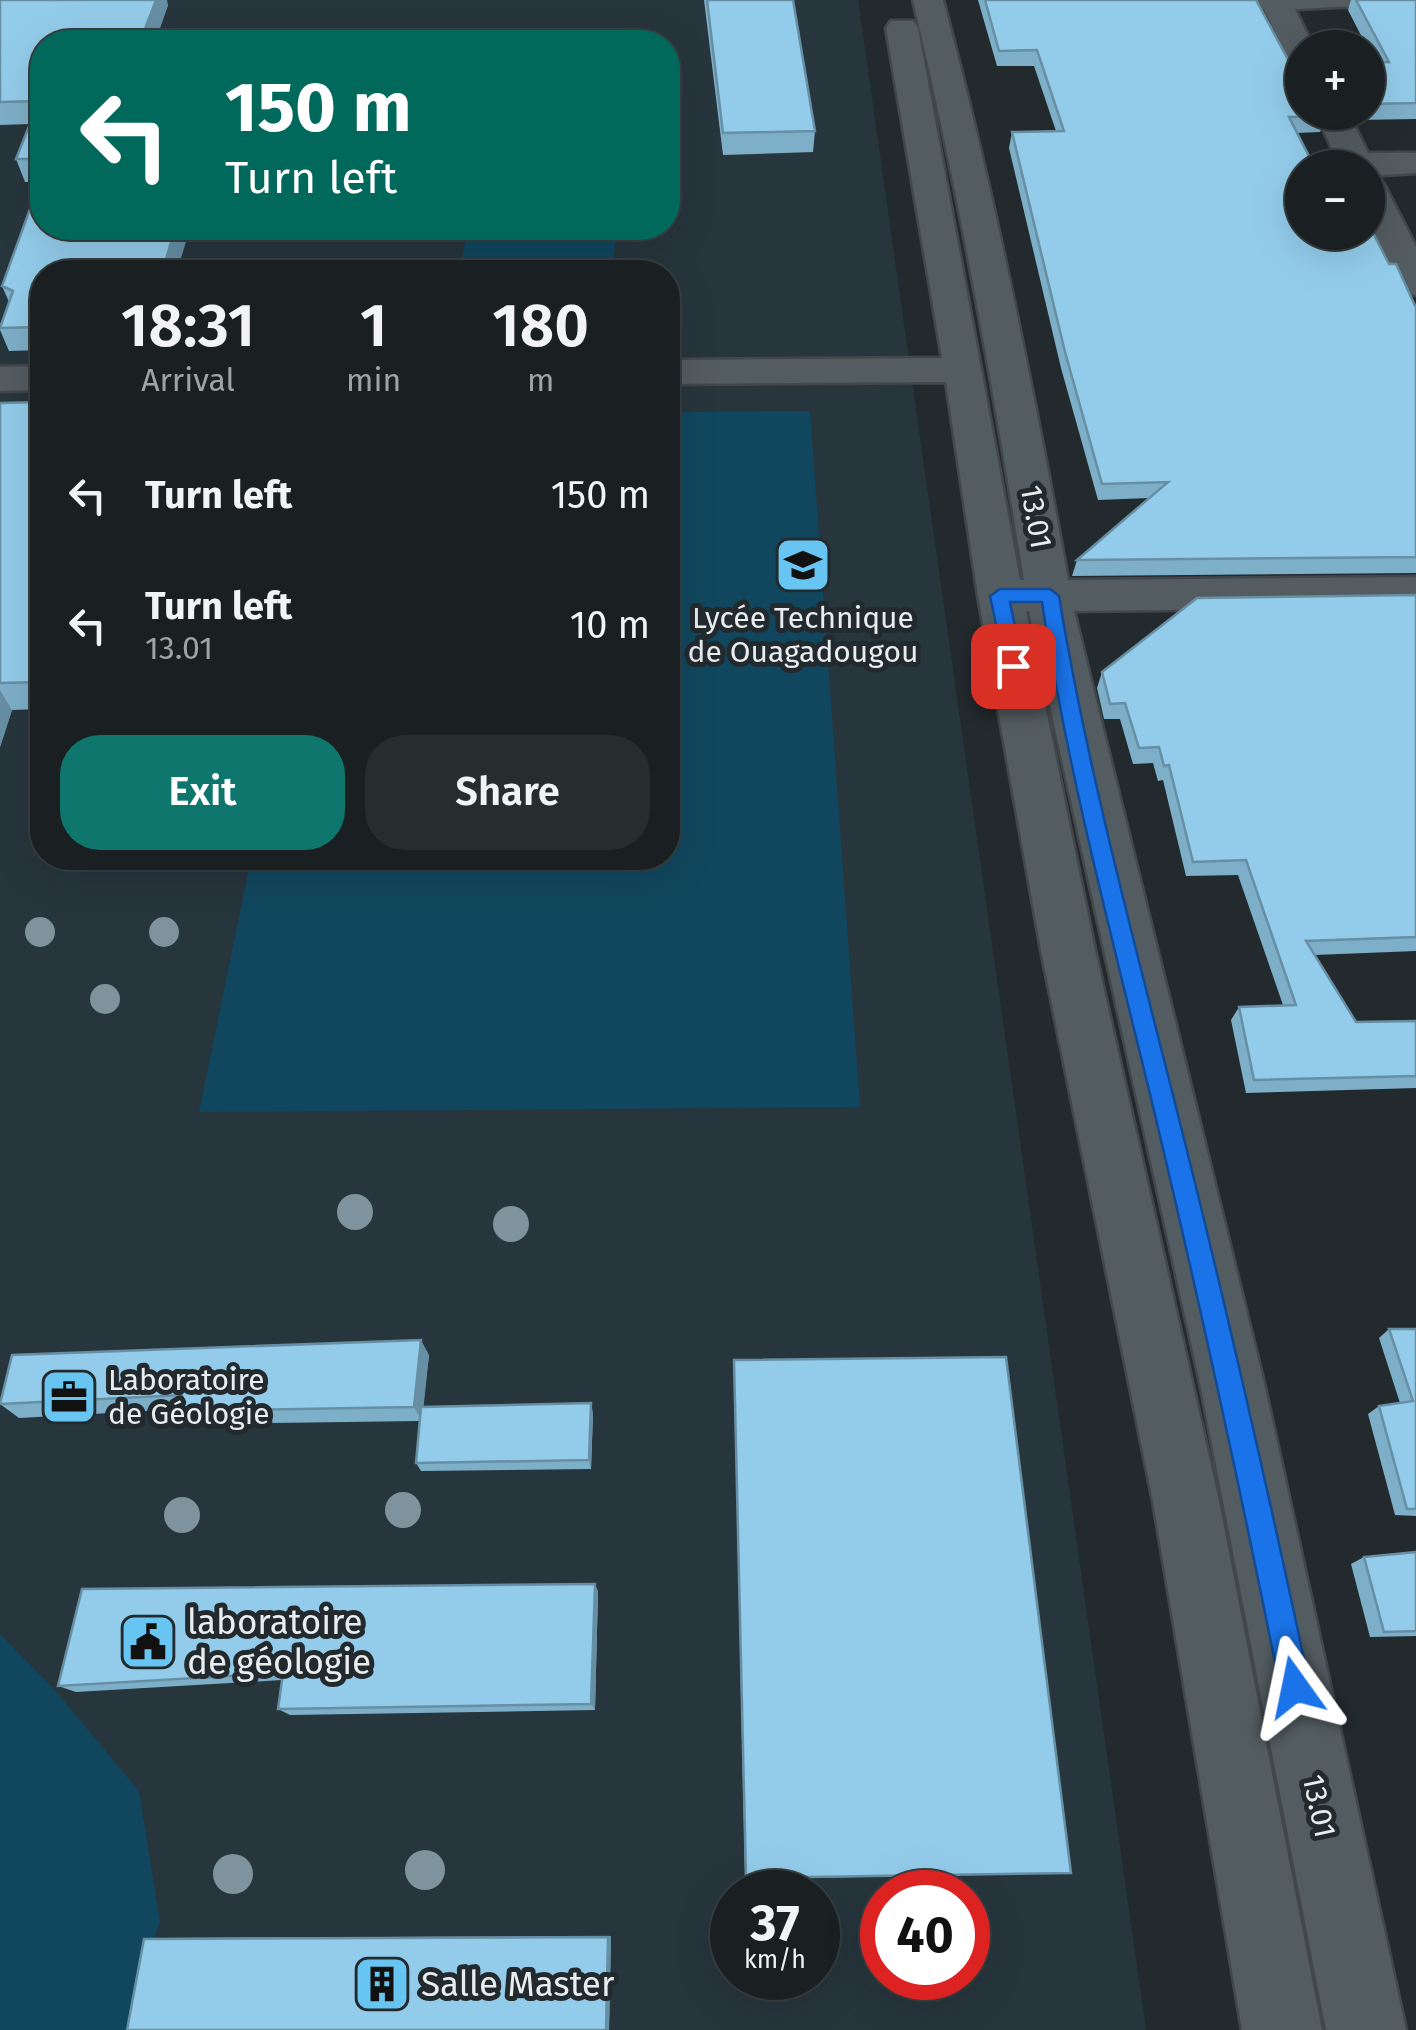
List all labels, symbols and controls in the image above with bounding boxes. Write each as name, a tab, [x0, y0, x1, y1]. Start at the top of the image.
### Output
map controls	[1285, 30, 1385, 250]
button: +	[1285, 30, 1385, 130]
text: 150 m	[225, 66, 412, 150]
icon: left	[60, 70, 190, 200]
button: −	[1285, 150, 1385, 250]
text: Turn left	[225, 151, 397, 205]
text: 18:31	[121, 290, 255, 362]
text: 1	[360, 290, 387, 362]
text: 180	[492, 290, 589, 362]
text: Arrival	[141, 361, 235, 399]
text: min	[346, 361, 401, 399]
text: m	[527, 361, 554, 399]
icon: left	[60, 468, 115, 523]
text: Turn left	[145, 472, 292, 518]
text: 150 m	[551, 472, 650, 518]
street label: 13.01	[1013, 482, 1059, 552]
school or university icon: Lycée Technique de Ouagadougou	[773, 535, 833, 595]
text: Turn left	[145, 583, 292, 629]
icon: left	[60, 598, 115, 653]
place label: Lycée Technique de Ouagadougou	[688, 600, 918, 670]
text: 10 m	[570, 602, 650, 648]
pin	[971, 624, 1056, 709]
text: 13.01	[145, 629, 213, 667]
icon: arrive	[986, 639, 1041, 694]
button: Exit	[60, 735, 345, 850]
button: Share	[365, 735, 650, 850]
place label: Laboratoire de Géologie	[108, 1362, 270, 1432]
office icon: Laboratoire de Géologie	[39, 1367, 99, 1427]
place label: laboratoire de géologie	[187, 1601, 371, 1683]
public building icon: laboratoire de géologie	[118, 1612, 178, 1672]
position arrow	[1243, 1635, 1347, 1739]
street label: 13.01	[1295, 1771, 1343, 1841]
speed limit sign: 40	[860, 1870, 990, 2000]
text: 37	[750, 1893, 800, 1953]
text: km/h	[744, 1945, 806, 1975]
building icon: Salle Master	[352, 1954, 412, 2014]
place label: Salle Master	[421, 1963, 615, 2005]

